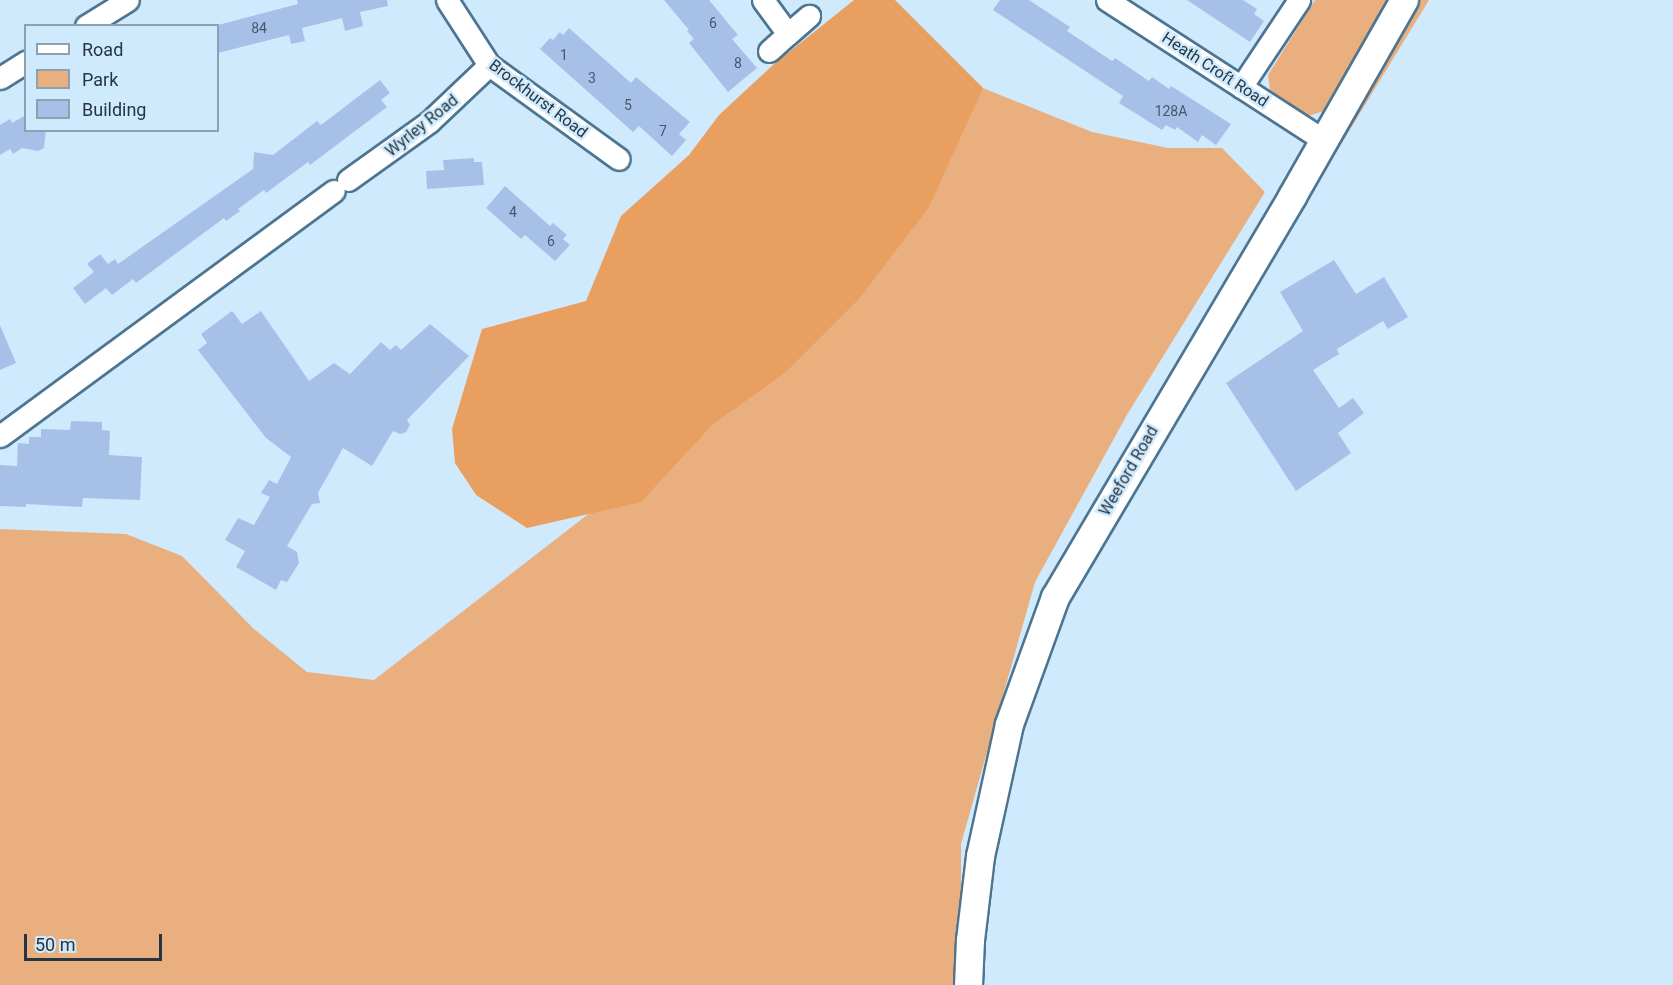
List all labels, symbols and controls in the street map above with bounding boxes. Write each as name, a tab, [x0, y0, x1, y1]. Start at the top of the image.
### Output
house number: 6	[709, 15, 717, 31]
house number: 84	[251, 20, 267, 36]
legend	[24, 24, 219, 132]
street label: Heath Croft Road	[1158, 28, 1272, 112]
text: Road	[82, 39, 123, 60]
house number: 1	[560, 47, 568, 63]
house number: 8	[734, 55, 742, 71]
street label: Brockhurst Road	[485, 56, 591, 142]
text: Park	[82, 69, 118, 90]
house number: 3	[588, 70, 596, 86]
street label: Wyrley Road	[382, 91, 462, 161]
house number: 5	[624, 97, 632, 113]
text: Building	[82, 99, 146, 120]
house number: 128A	[1155, 103, 1187, 119]
house number: 7	[659, 123, 667, 139]
house number: 4	[509, 204, 517, 220]
house number: 6	[547, 233, 555, 249]
street label: Weeford Road	[1096, 423, 1162, 519]
scale bar	[27, 922, 165, 960]
text: 50 m	[35, 934, 75, 955]

